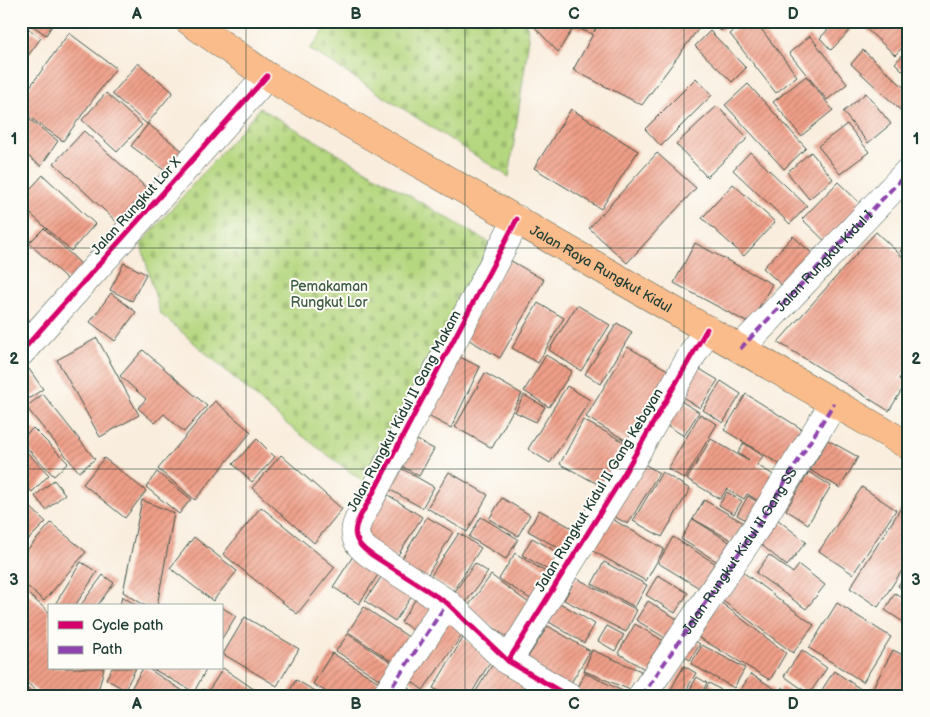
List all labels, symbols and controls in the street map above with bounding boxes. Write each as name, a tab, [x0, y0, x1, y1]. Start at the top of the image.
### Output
text: A	[131, 5, 142, 24]
text: B	[350, 5, 362, 24]
text: C	[568, 5, 580, 24]
text: D	[787, 5, 799, 24]
text: 1	[11, 130, 17, 149]
text: 1	[913, 130, 919, 149]
street label: Jalan Rungkut Lor X	[88, 154, 184, 258]
street label: Jalan Rungkut Kidul I	[772, 206, 876, 315]
street label: Jalan Raya Rungkut Kidul	[527, 221, 675, 316]
park label: Pemakaman Rungkut Lor	[290, 278, 368, 311]
street label: Jalan Rungkut Kidul II Gang Makam	[344, 307, 464, 515]
text: 2	[9, 350, 19, 369]
text: 2	[911, 350, 921, 369]
street label: Jalan Rungkut Kidul II Gang Kebayan	[531, 385, 667, 595]
street label: Jalan Rungkut Kidul II Gang SS	[678, 464, 801, 637]
text: 3	[9, 571, 19, 590]
text: 3	[911, 571, 921, 590]
legend	[48, 604, 222, 670]
text: Cycle path	[92, 616, 163, 635]
text: Path	[92, 640, 122, 659]
text: A	[131, 695, 142, 714]
text: B	[350, 695, 362, 714]
text: C	[568, 695, 580, 714]
text: D	[787, 695, 799, 714]

